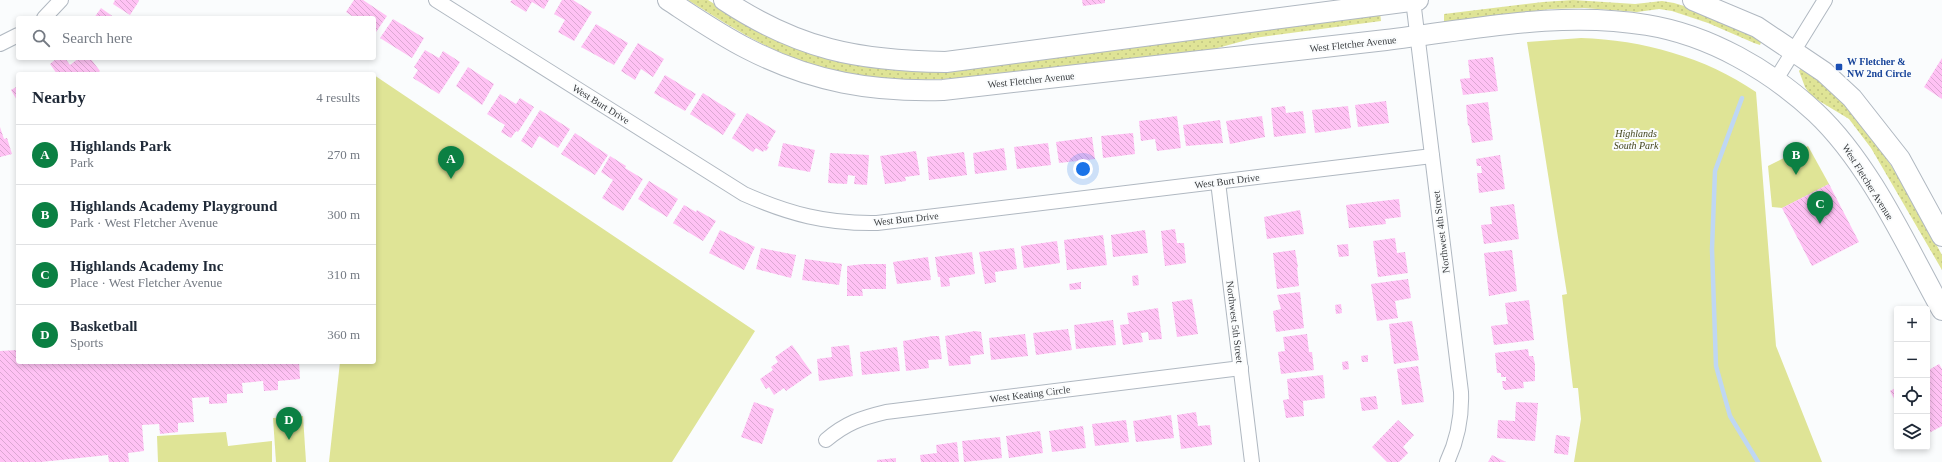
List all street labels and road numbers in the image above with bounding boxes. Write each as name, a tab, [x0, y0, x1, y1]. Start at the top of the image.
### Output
street label: West Fletcher Avenue	[1309, 34, 1398, 54]
street label: West Fletcher Avenue	[987, 70, 1076, 90]
street label: West Burt Drive	[570, 82, 632, 126]
street label: West Fletcher Avenue	[1840, 142, 1896, 222]
street label: West Burt Drive	[1194, 171, 1261, 190]
street label: Northwest 4th Street	[1430, 190, 1452, 274]
street label: West Burt Drive	[873, 210, 940, 228]
street label: Northwest 5th Street	[1224, 280, 1246, 364]
street label: West Keating Circle	[989, 384, 1071, 404]

